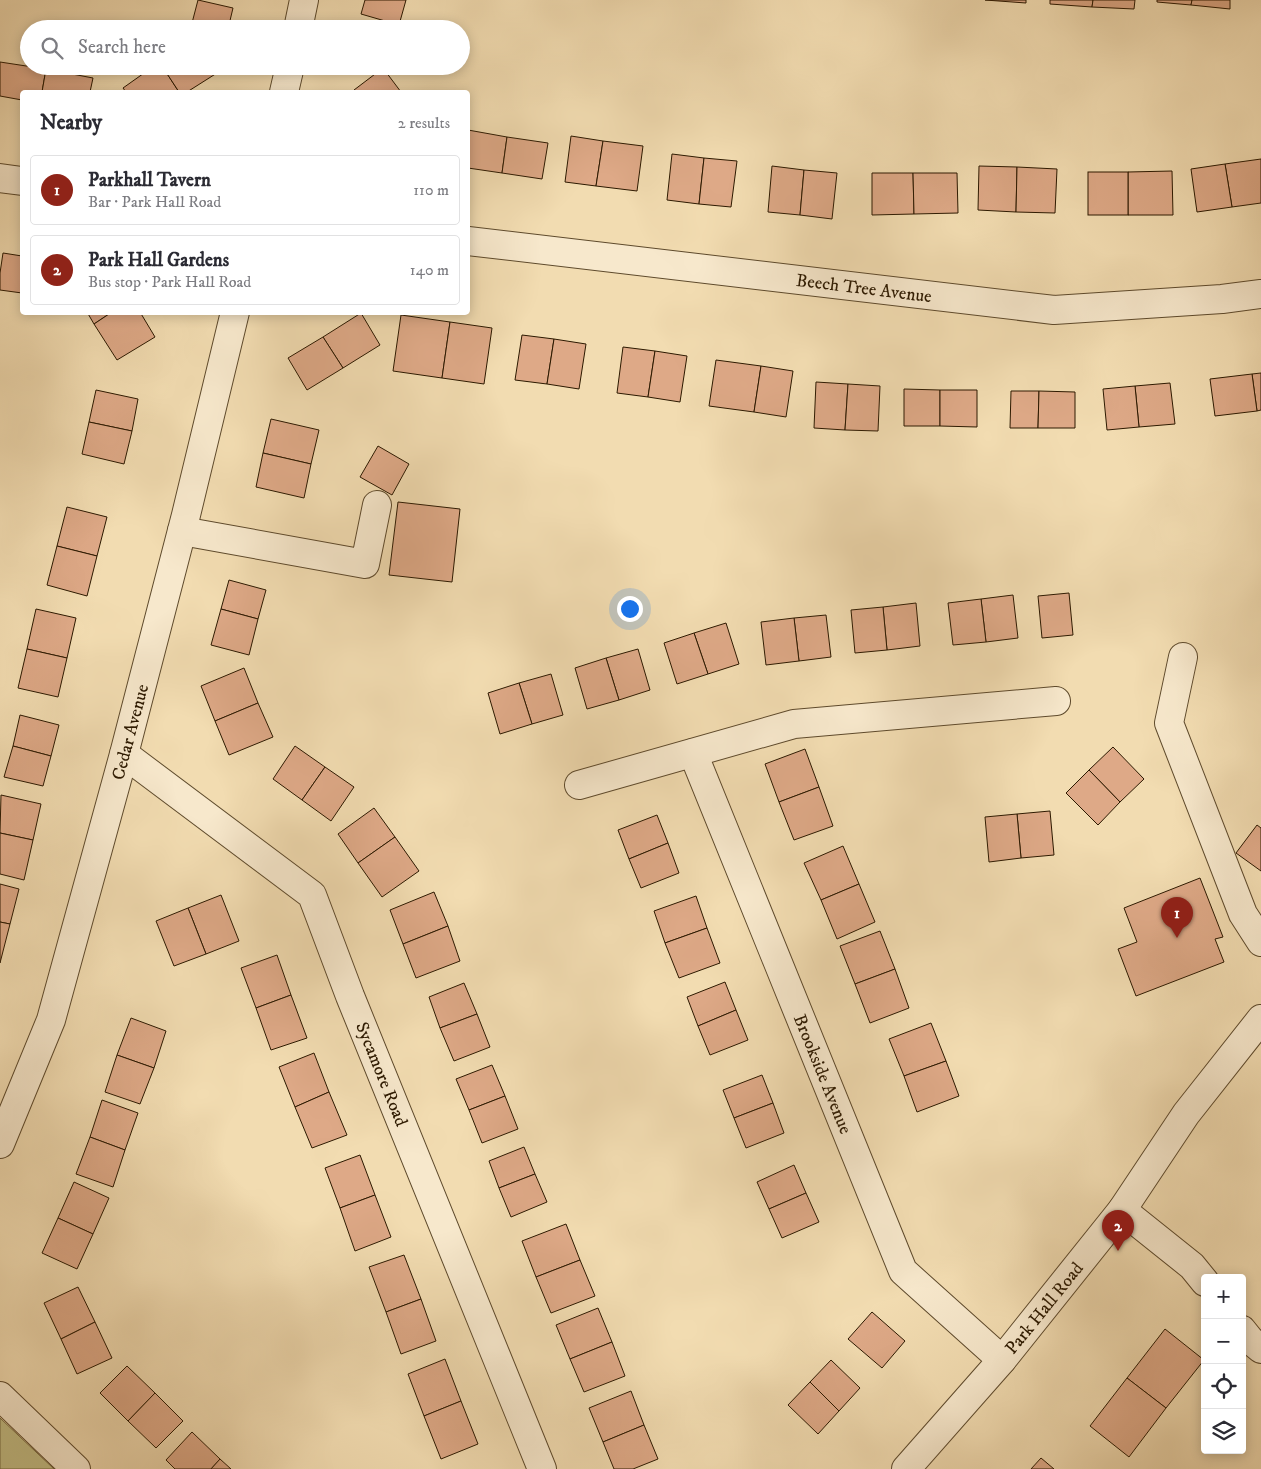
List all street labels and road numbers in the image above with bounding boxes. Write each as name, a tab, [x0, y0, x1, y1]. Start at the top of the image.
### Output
street label: Beech Tree Avenue	[795, 270, 933, 308]
street label: Cedar Avenue	[108, 682, 154, 783]
street label: Brookside Avenue	[788, 1011, 856, 1137]
street label: Sycamore Road	[350, 1019, 412, 1130]
street label: Park Hall Road	[1001, 1258, 1089, 1359]

